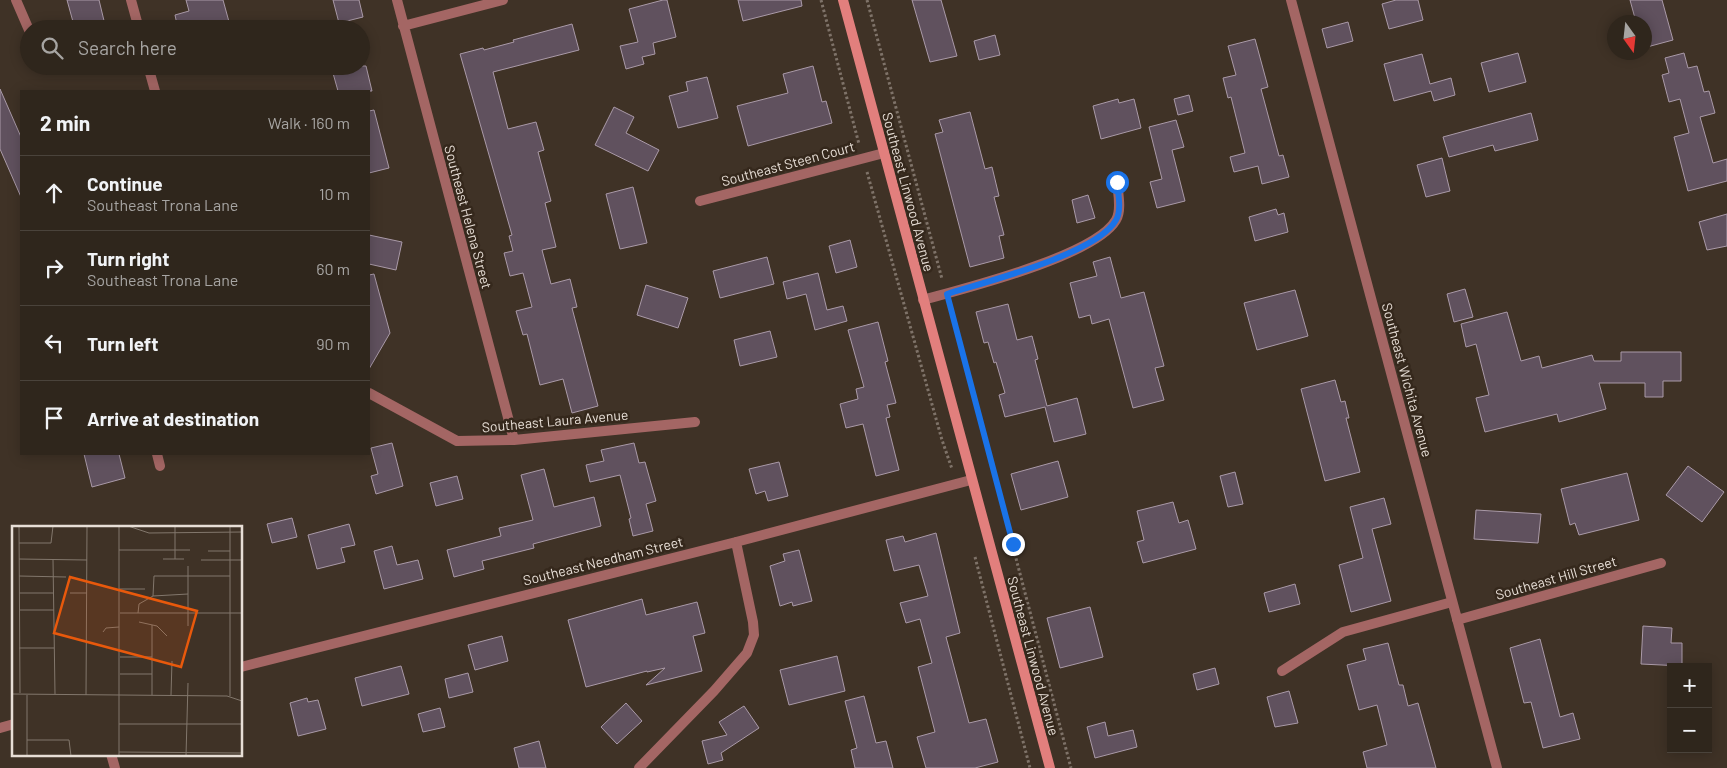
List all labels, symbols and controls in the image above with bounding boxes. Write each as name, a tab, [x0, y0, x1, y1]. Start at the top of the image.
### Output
north arrow	[1607, 15, 1652, 60]
search box	[20, 20, 370, 75]
icon: search	[38, 34, 66, 62]
text: Search here	[78, 36, 177, 59]
text: 2 min	[40, 110, 90, 135]
street label: Southeast Linwood Avenue	[879, 110, 938, 273]
text: Walk · 160 m	[268, 113, 350, 132]
street label: Southeast Steen Court	[719, 138, 856, 190]
street label: Southeast Helena Street	[441, 143, 496, 291]
route start	[1106, 171, 1129, 194]
text: Continue	[87, 172, 163, 195]
icon: ahead	[40, 179, 68, 207]
text: 10 m	[319, 184, 350, 203]
text: Southeast Trona Lane	[87, 195, 238, 214]
text: Turn right	[87, 247, 169, 270]
icon: right	[40, 254, 68, 282]
text: 60 m	[316, 259, 350, 278]
text: Southeast Trona Lane	[87, 270, 238, 289]
street label: Southeast Wichita Avenue	[1379, 301, 1436, 459]
icon: left	[40, 329, 68, 357]
text: Turn left	[87, 332, 158, 355]
text: 90 m	[316, 334, 350, 353]
icon: arrive	[40, 404, 68, 432]
street label: Southeast Laura Avenue	[481, 406, 629, 435]
text: Arrive at destination	[87, 407, 259, 430]
inset map	[12, 526, 242, 756]
street label: Southeast Needham Street	[521, 532, 685, 589]
route end	[1002, 533, 1025, 556]
street label: Southeast Hill Street	[1493, 552, 1618, 603]
street label: Southeast Linwood Avenue	[1004, 574, 1063, 737]
map controls	[1667, 663, 1712, 753]
button: +	[1667, 663, 1712, 708]
button: −	[1667, 708, 1712, 753]

